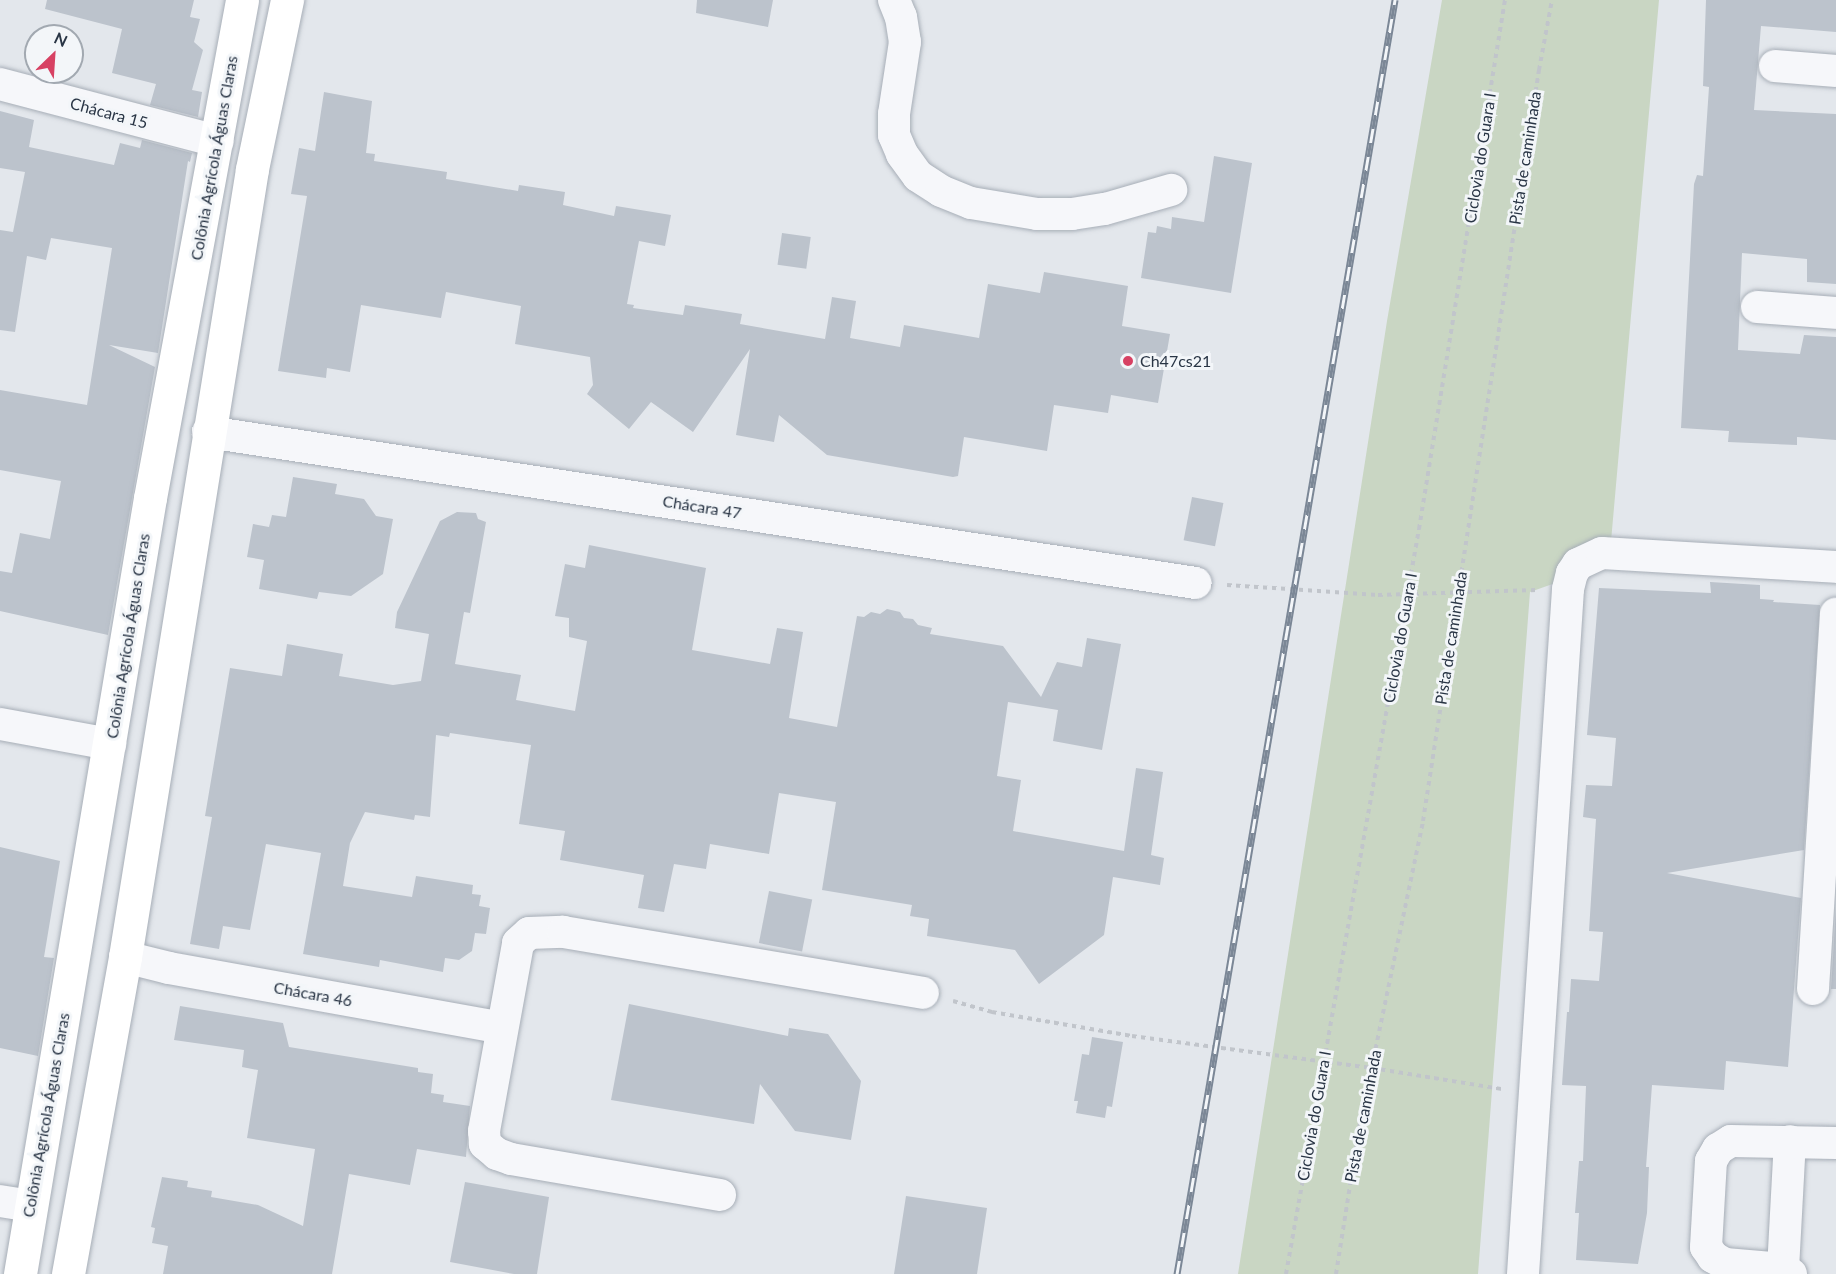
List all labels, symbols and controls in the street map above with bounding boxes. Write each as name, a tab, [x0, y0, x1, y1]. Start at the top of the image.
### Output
north arrow	[24, 24, 84, 84]
text: N	[51, 28, 71, 50]
street label: Colônia Agrícola Águas Claras	[186, 54, 242, 262]
street label: Pista de caminhada	[1505, 90, 1545, 226]
street label: Ciclovia do Guara I	[1460, 91, 1500, 225]
street label: Chácara 15	[68, 93, 150, 133]
place label: Ch47cs21	[1140, 351, 1211, 371]
marker: Ch47cs21	[1121, 354, 1135, 368]
street label: Chácara 47	[661, 491, 743, 523]
street label: Colônia Agrícola Águas Claras	[102, 532, 154, 740]
street label: Pista de caminhada	[1431, 570, 1471, 706]
street label: Ciclovia do Guara I	[1379, 571, 1421, 705]
street label: Chácara 46	[272, 978, 354, 1010]
street label: Colônia Agrícola Águas Claras	[18, 1011, 74, 1219]
street label: Pista de caminhada	[1341, 1048, 1385, 1184]
street label: Ciclovia do Guara I	[1293, 1049, 1335, 1183]

